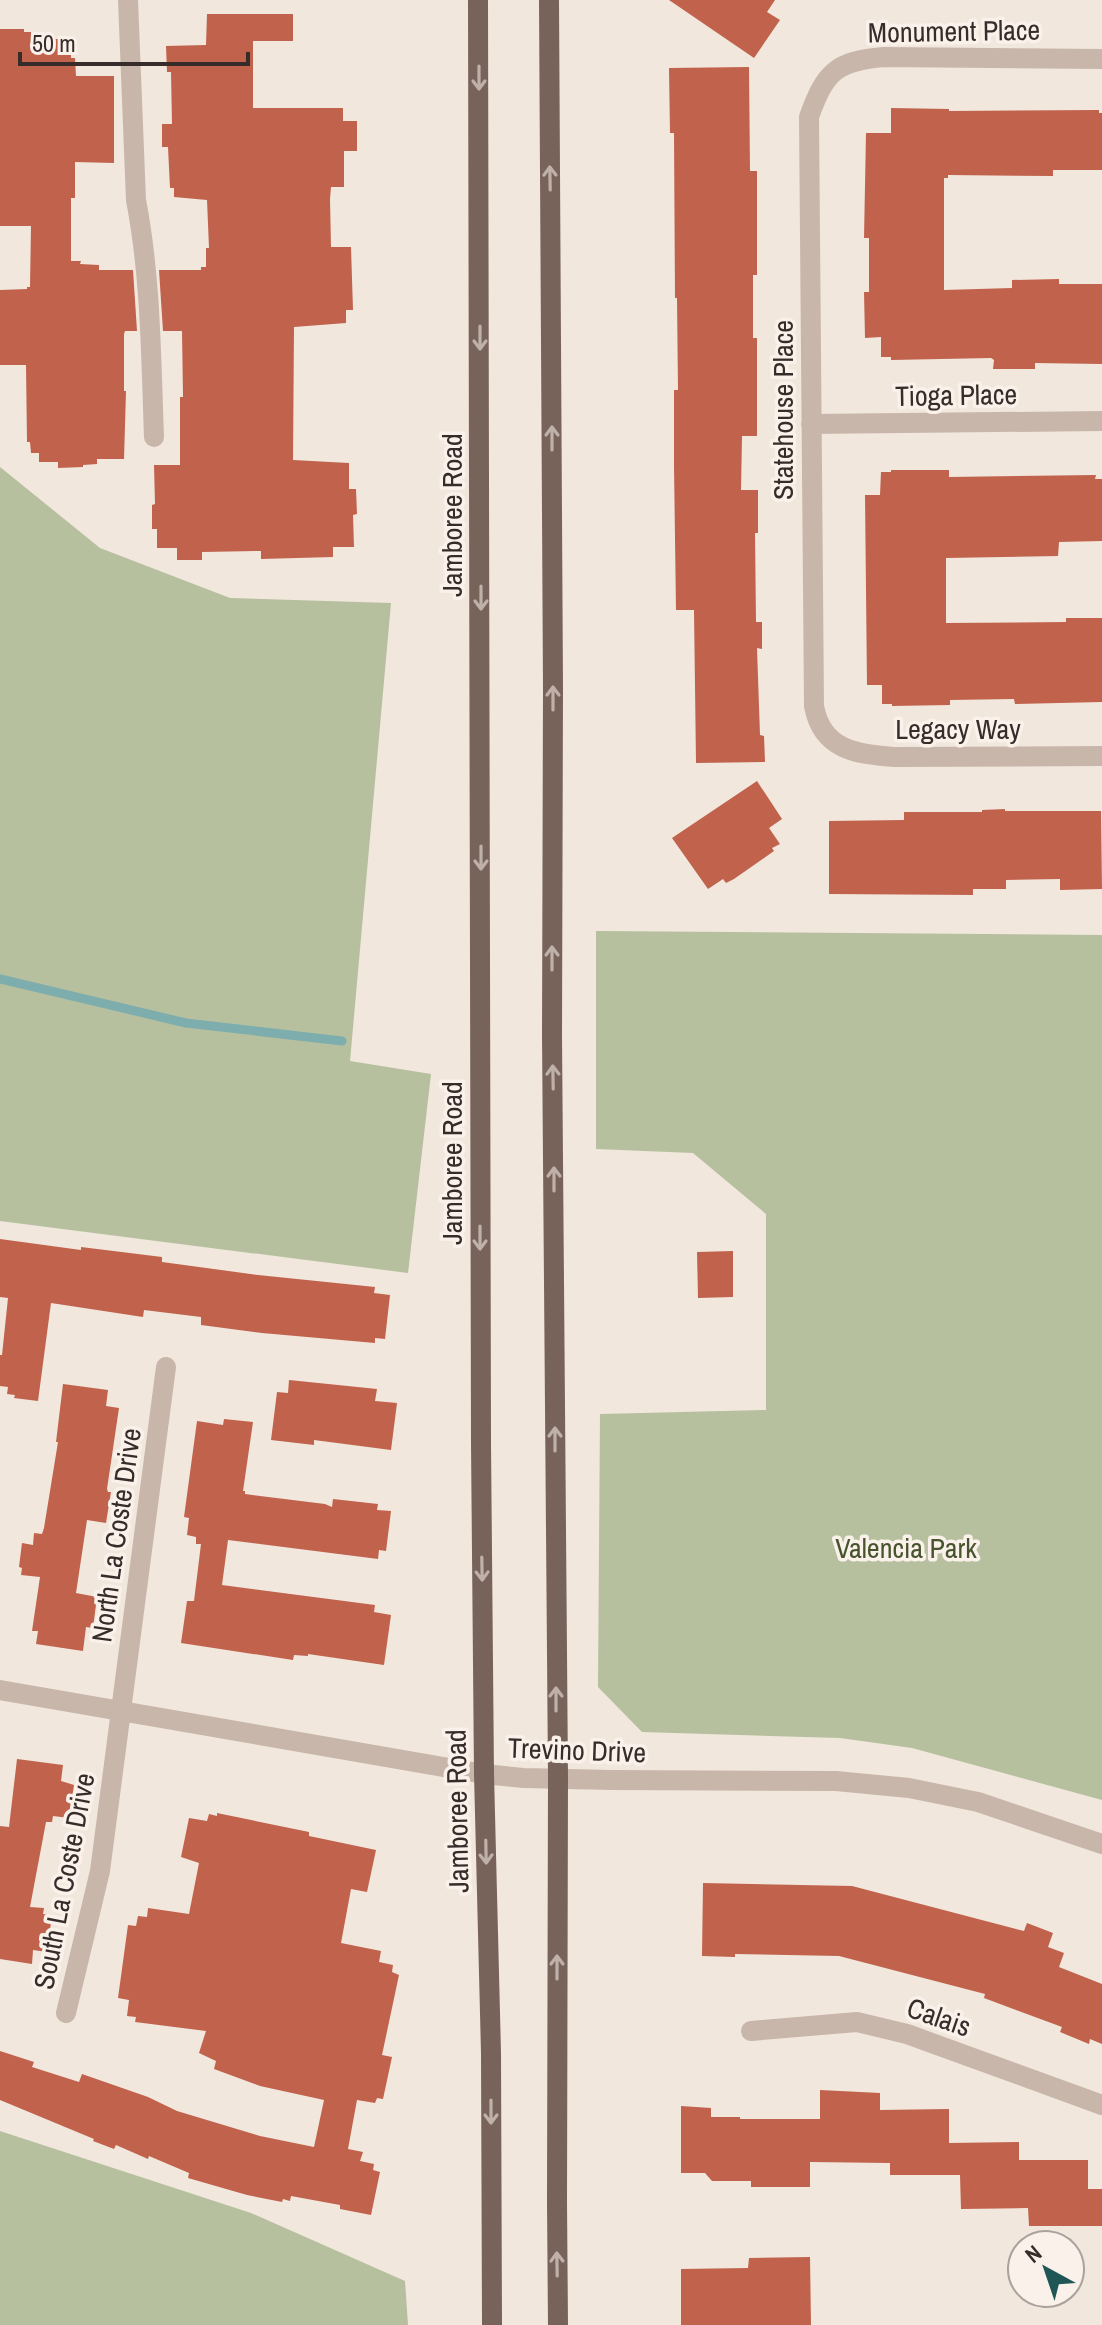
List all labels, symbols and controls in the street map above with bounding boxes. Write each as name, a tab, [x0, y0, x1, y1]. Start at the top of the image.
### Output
street label: Monument Place	[868, 10, 1040, 52]
scale bar	[20, 16, 248, 66]
text: 50 m	[32, 27, 76, 59]
one-way arrow	[471, 64, 486, 91]
one-way arrow	[543, 165, 558, 192]
street label: Statehouse Place	[764, 320, 802, 500]
one-way arrow	[472, 324, 488, 351]
street label: Tioga Place	[895, 375, 1017, 415]
one-way arrow	[544, 425, 560, 452]
street label: Jamboree Road	[433, 433, 471, 597]
one-way arrow	[473, 584, 489, 611]
one-way arrow	[545, 685, 561, 712]
street label: Legacy Way	[895, 710, 1021, 748]
one-way arrow	[473, 844, 489, 871]
one-way arrow	[544, 945, 560, 972]
one-way arrow	[545, 1064, 560, 1091]
street label: Jamboree Road	[433, 1081, 471, 1245]
one-way arrow	[546, 1166, 562, 1193]
one-way arrow	[472, 1224, 488, 1251]
street label: North La Coste Drive	[82, 1426, 150, 1644]
one-way arrow	[547, 1426, 563, 1453]
park label: Valencia Park	[835, 1529, 977, 1567]
one-way arrow	[474, 1555, 490, 1582]
one-way arrow	[548, 1686, 564, 1713]
street label: Jamboree Road	[437, 1729, 477, 1893]
street label: Trevino Drive	[507, 1729, 647, 1771]
street label: South La Coste Drive	[24, 1770, 104, 1992]
one-way arrow	[478, 1838, 493, 1865]
one-way arrow	[549, 1954, 565, 1981]
street label: Calais	[902, 1988, 976, 2046]
one-way arrow	[483, 2098, 499, 2125]
north arrow	[1006, 2229, 1086, 2309]
text: N	[1019, 2238, 1048, 2269]
one-way arrow	[549, 2251, 565, 2278]

